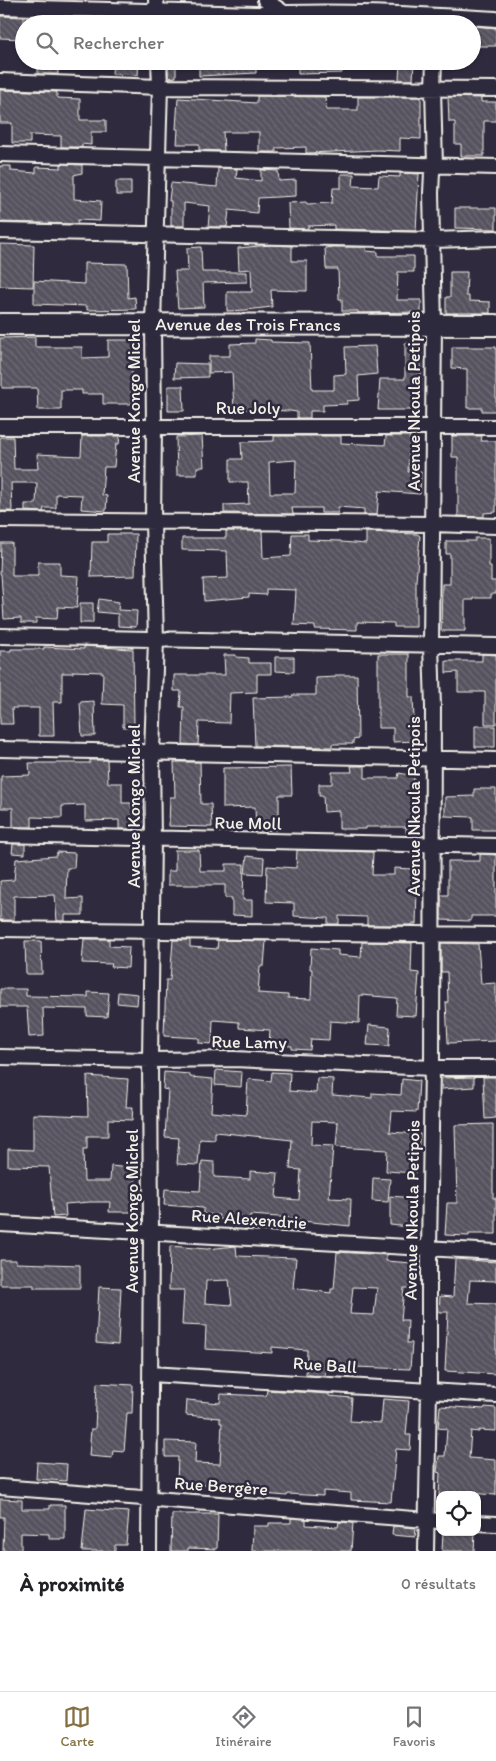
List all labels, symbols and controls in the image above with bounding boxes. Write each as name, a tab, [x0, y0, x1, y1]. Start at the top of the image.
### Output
search box	[15, 15, 481, 70]
icon: search	[33, 29, 61, 57]
text: Rechercher	[73, 31, 164, 54]
street label: Avenue Nkoula Petipois	[403, 311, 425, 491]
street label: Avenue des Trois Francs	[155, 313, 341, 336]
street label: Avenue Kongo Michel	[123, 319, 145, 483]
street label: Rue Joly	[216, 397, 281, 419]
street label: Avenue Nkoula Petipois	[403, 716, 425, 896]
street label: Avenue Kongo Michel	[123, 724, 145, 888]
street label: Rue Moll	[214, 811, 282, 835]
street label: Rue Lamy	[211, 1030, 287, 1054]
street label: Avenue Nkoula Petipois	[399, 1120, 425, 1300]
street label: Avenue Kongo Michel	[121, 1129, 143, 1293]
street label: Rue Alexendrie	[190, 1204, 308, 1234]
street label: Rue Ball	[292, 1352, 358, 1378]
street label: Rue Bergère	[173, 1472, 269, 1500]
map controls	[436, 1491, 481, 1536]
button: locate	[436, 1491, 481, 1536]
text: À proximité	[20, 1571, 125, 1596]
text: 0 résultats	[401, 1574, 476, 1593]
tab: Carte	[61, 1703, 94, 1750]
tab: Itinéraire	[215, 1703, 272, 1750]
tab: Favoris	[393, 1703, 435, 1750]

